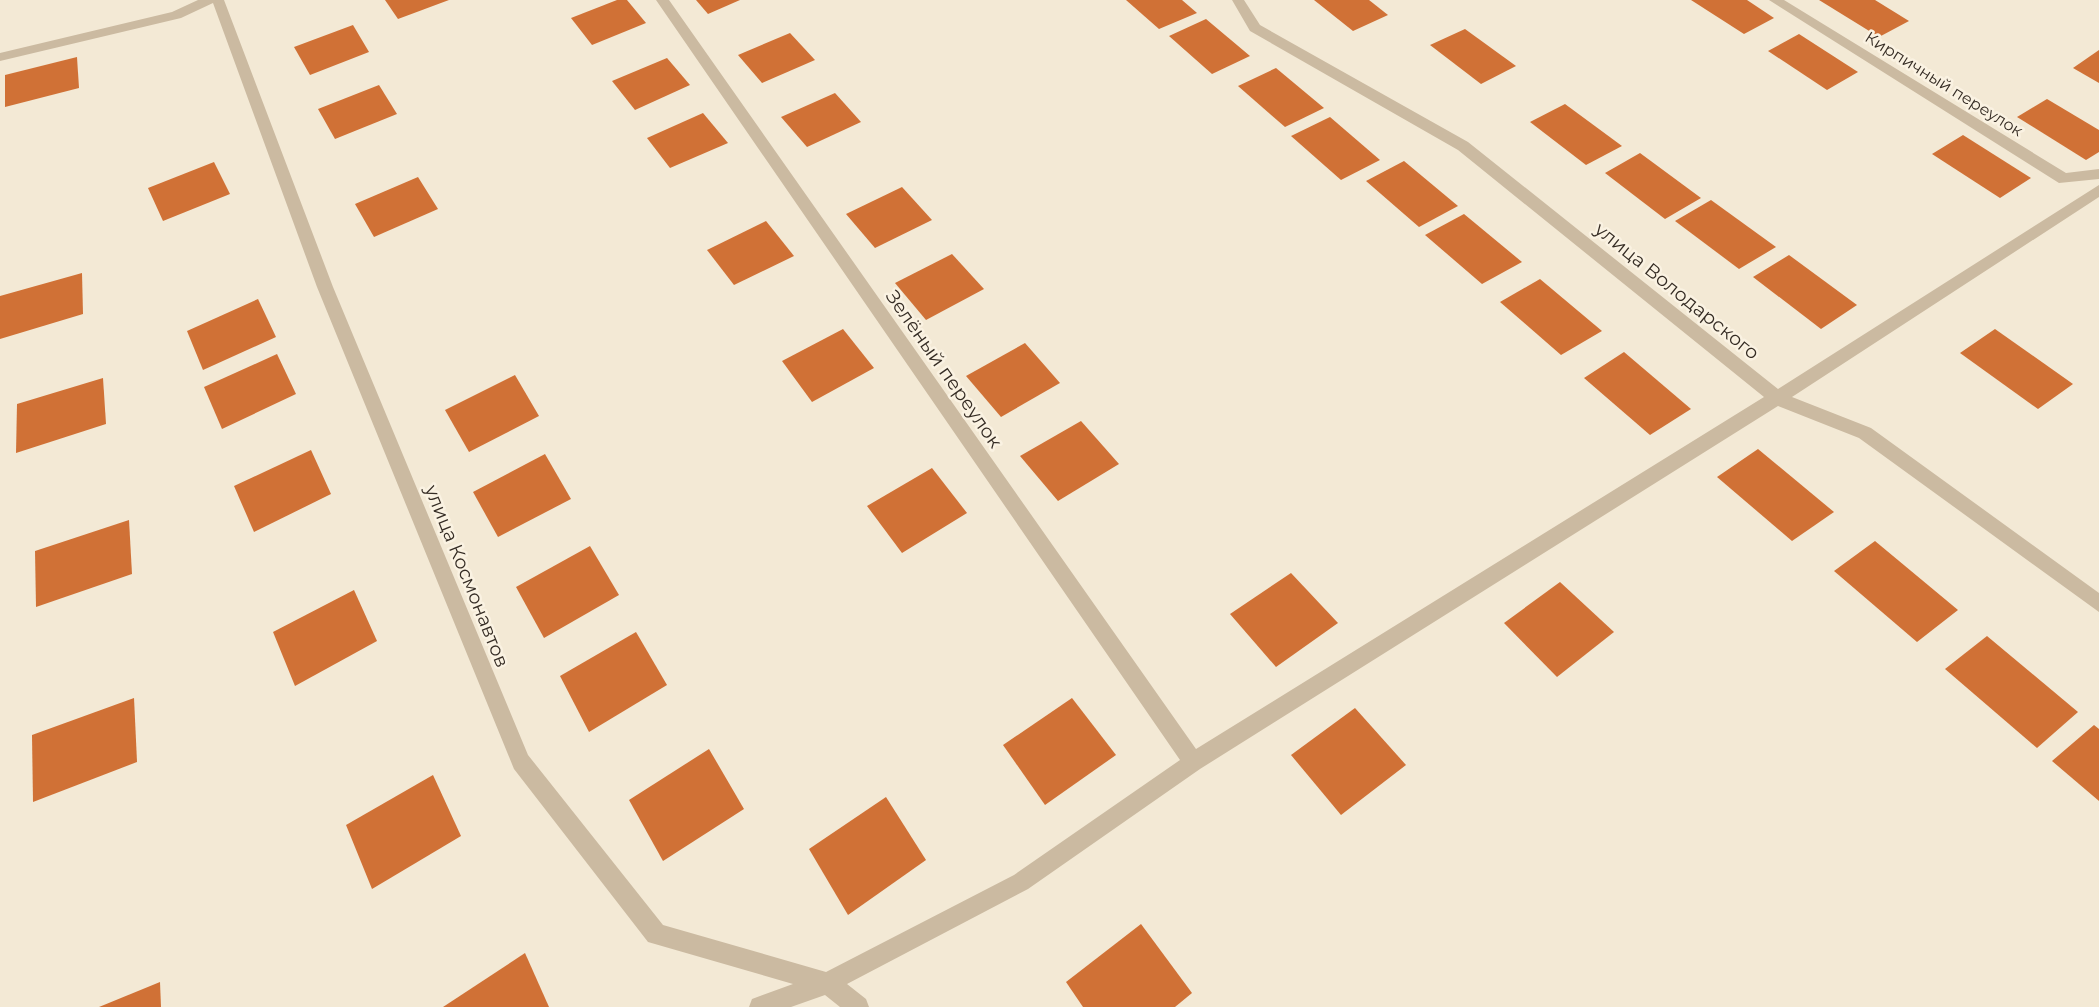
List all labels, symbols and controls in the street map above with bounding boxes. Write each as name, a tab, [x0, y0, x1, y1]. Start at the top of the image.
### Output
street label: Кирпичный переулок	[1862, 28, 2027, 141]
street label: улица Володарского	[1589, 217, 1764, 365]
street label: Зелёный переулок	[881, 286, 1007, 452]
street label: улица Космонавтов	[420, 481, 514, 671]

